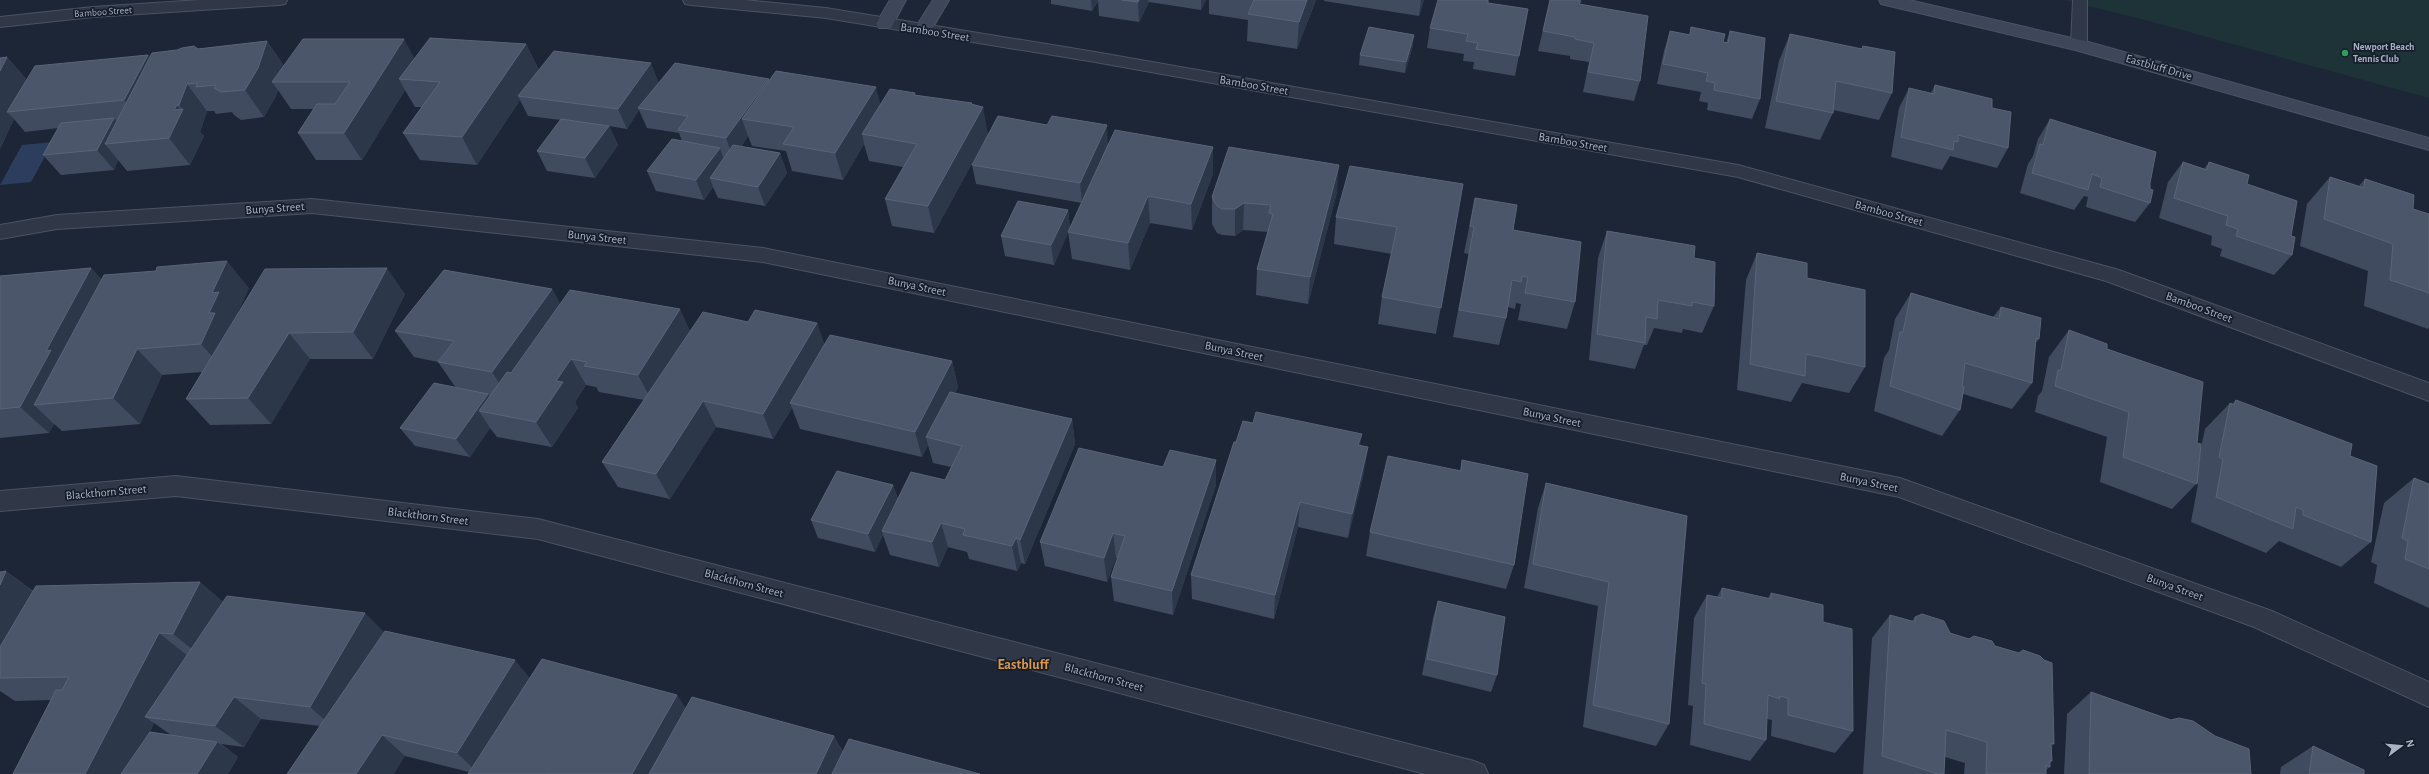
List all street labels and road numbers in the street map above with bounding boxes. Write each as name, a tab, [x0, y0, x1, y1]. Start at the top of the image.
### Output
street label: Bamboo Street	[74, 5, 133, 19]
street label: Bamboo Street	[900, 21, 971, 43]
street label: Eastbluff Drive	[2124, 52, 2194, 82]
street label: Bamboo Street	[1219, 73, 1290, 97]
street label: Bamboo Street	[1538, 130, 1609, 154]
street label: Bamboo Street	[1854, 198, 1924, 228]
street label: Bunya Street	[245, 200, 305, 217]
street label: Bunya Street	[567, 228, 627, 247]
street label: Bunya Street	[887, 274, 947, 299]
street label: Bamboo Street	[2164, 289, 2234, 325]
street label: Bunya Street	[1204, 339, 1264, 364]
street label: Bunya Street	[1522, 405, 1582, 430]
street label: Bunya Street	[1839, 470, 1899, 495]
street label: Blackthorn Street	[65, 482, 147, 502]
street label: Blackthorn Street	[387, 505, 469, 527]
street label: Blackthorn Street	[703, 567, 785, 599]
street label: Bunya Street	[2145, 571, 2205, 604]
street label: Blackthorn Street	[1063, 661, 1145, 693]

